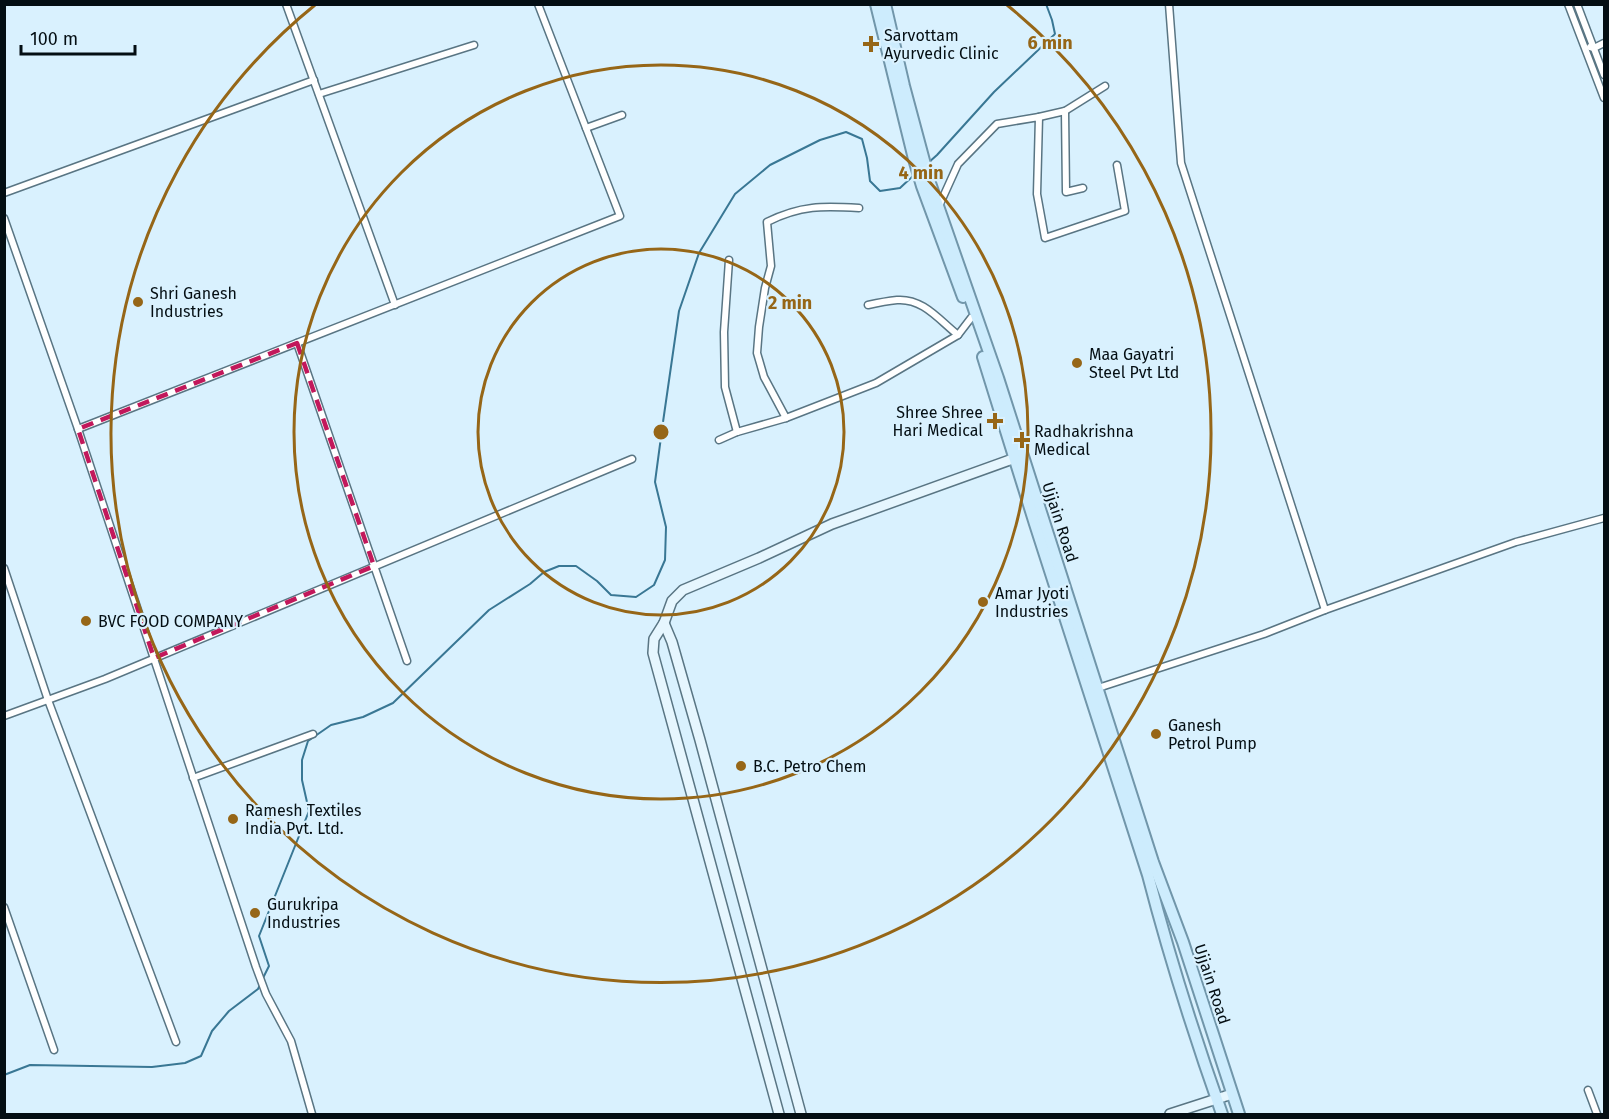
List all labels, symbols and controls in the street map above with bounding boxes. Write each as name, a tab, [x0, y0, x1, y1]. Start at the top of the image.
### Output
scale bar	[21, 18, 135, 56]
place label: Sarvottam Ayurvedic Clinic	[884, 26, 999, 63]
text: 100 m	[30, 28, 78, 50]
text: 6 min	[1027, 32, 1073, 54]
marker: Sarvottam Ayurvedic Clinic	[862, 35, 880, 53]
text: 4 min	[898, 162, 944, 184]
place label: Shri Ganesh Industries	[150, 284, 237, 321]
text: 2 min	[768, 292, 812, 314]
marker: Shri Ganesh Industries	[131, 295, 145, 309]
place label: Maa Gayatri Steel Pvt Ltd	[1089, 345, 1179, 382]
marker: Maa Gayatri Steel Pvt Ltd	[1070, 356, 1084, 370]
place label: Shree Shree Hari Medical	[893, 403, 983, 440]
marker: Shree Shree Hari Medical	[988, 414, 1002, 428]
centre of rings	[651, 422, 671, 442]
place label: Radhakrishna Medical	[1034, 422, 1134, 459]
marker: Radhakrishna Medical	[1015, 433, 1029, 447]
street label: Ujjain Road	[1038, 479, 1082, 565]
place label: Amar Jyoti Industries	[995, 584, 1069, 621]
marker: Amar Jyoti Industries	[976, 595, 990, 609]
place label: BVC FOOD COMPANY	[98, 612, 243, 631]
marker: BVC FOOD COMPANY	[79, 614, 93, 628]
place label: Ganesh Petrol Pump	[1168, 716, 1257, 753]
marker: Ganesh Petrol Pump	[1149, 727, 1163, 741]
place label: B.C. Petro Chem	[753, 757, 867, 776]
marker: B.C. Petro Chem	[734, 759, 748, 773]
place label: Ramesh Textiles India Pvt. Ltd.	[245, 801, 362, 838]
marker: Ramesh Textiles India Pvt. Ltd.	[226, 812, 240, 826]
place label: Gurukripa Industries	[267, 895, 340, 932]
marker: Gurukripa Industries	[248, 906, 262, 920]
street label: Ujjain Road	[1190, 941, 1234, 1027]

